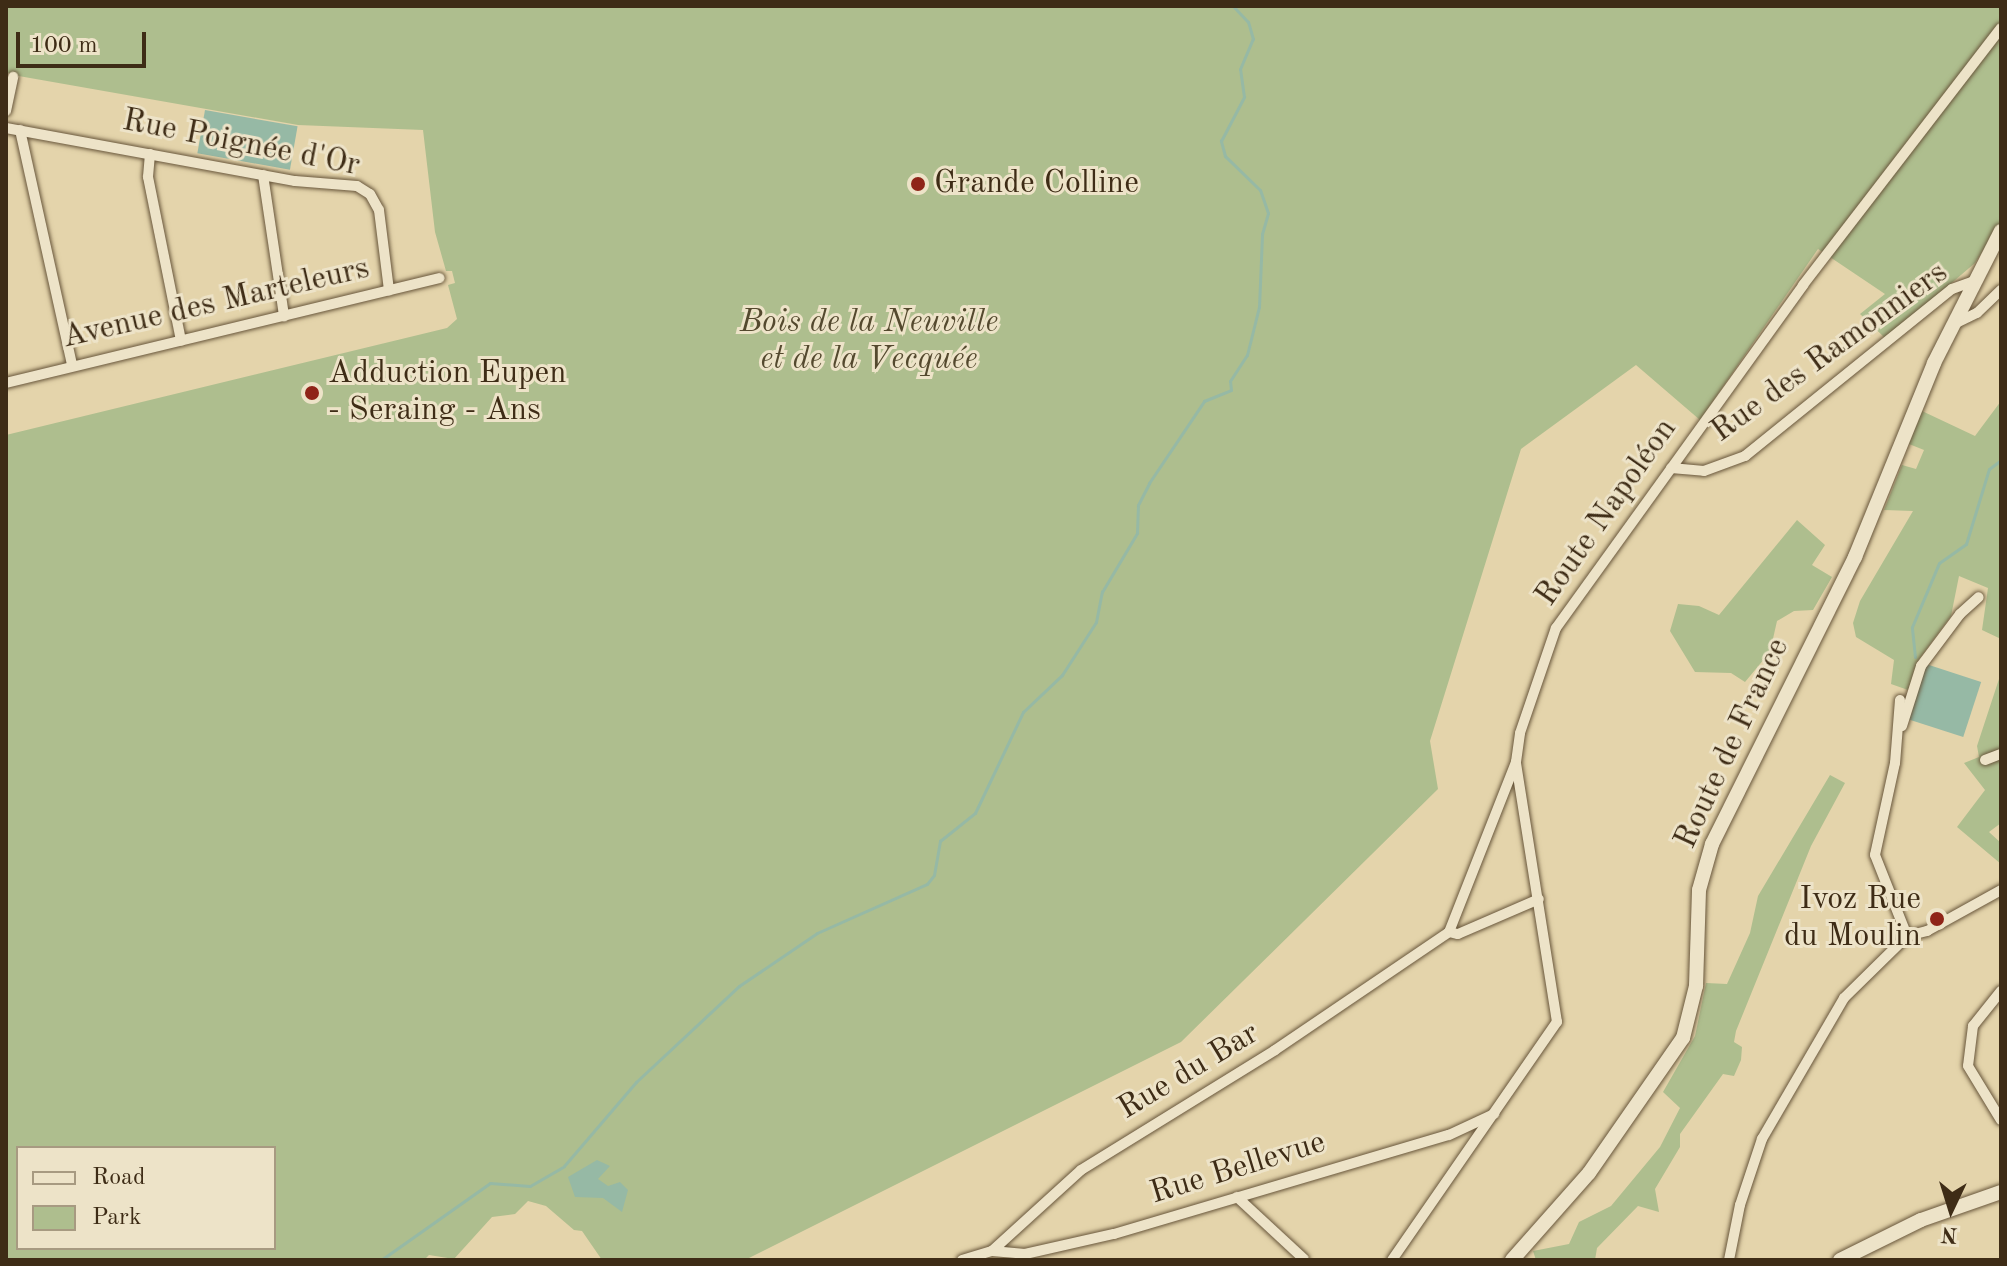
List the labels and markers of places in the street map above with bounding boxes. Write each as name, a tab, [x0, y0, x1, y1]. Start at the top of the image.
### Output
place label: Grande Colline	[934, 165, 1139, 203]
marker: Grande Colline	[909, 175, 927, 193]
place label: Adduction Eupen - Seraing - Ans	[328, 356, 567, 431]
marker: Adduction Eupen - Seraing - Ans	[303, 384, 321, 402]
place label: Ivoz Rue du Moulin	[1784, 882, 1921, 957]
marker: Ivoz Rue du Moulin	[1928, 910, 1946, 928]

